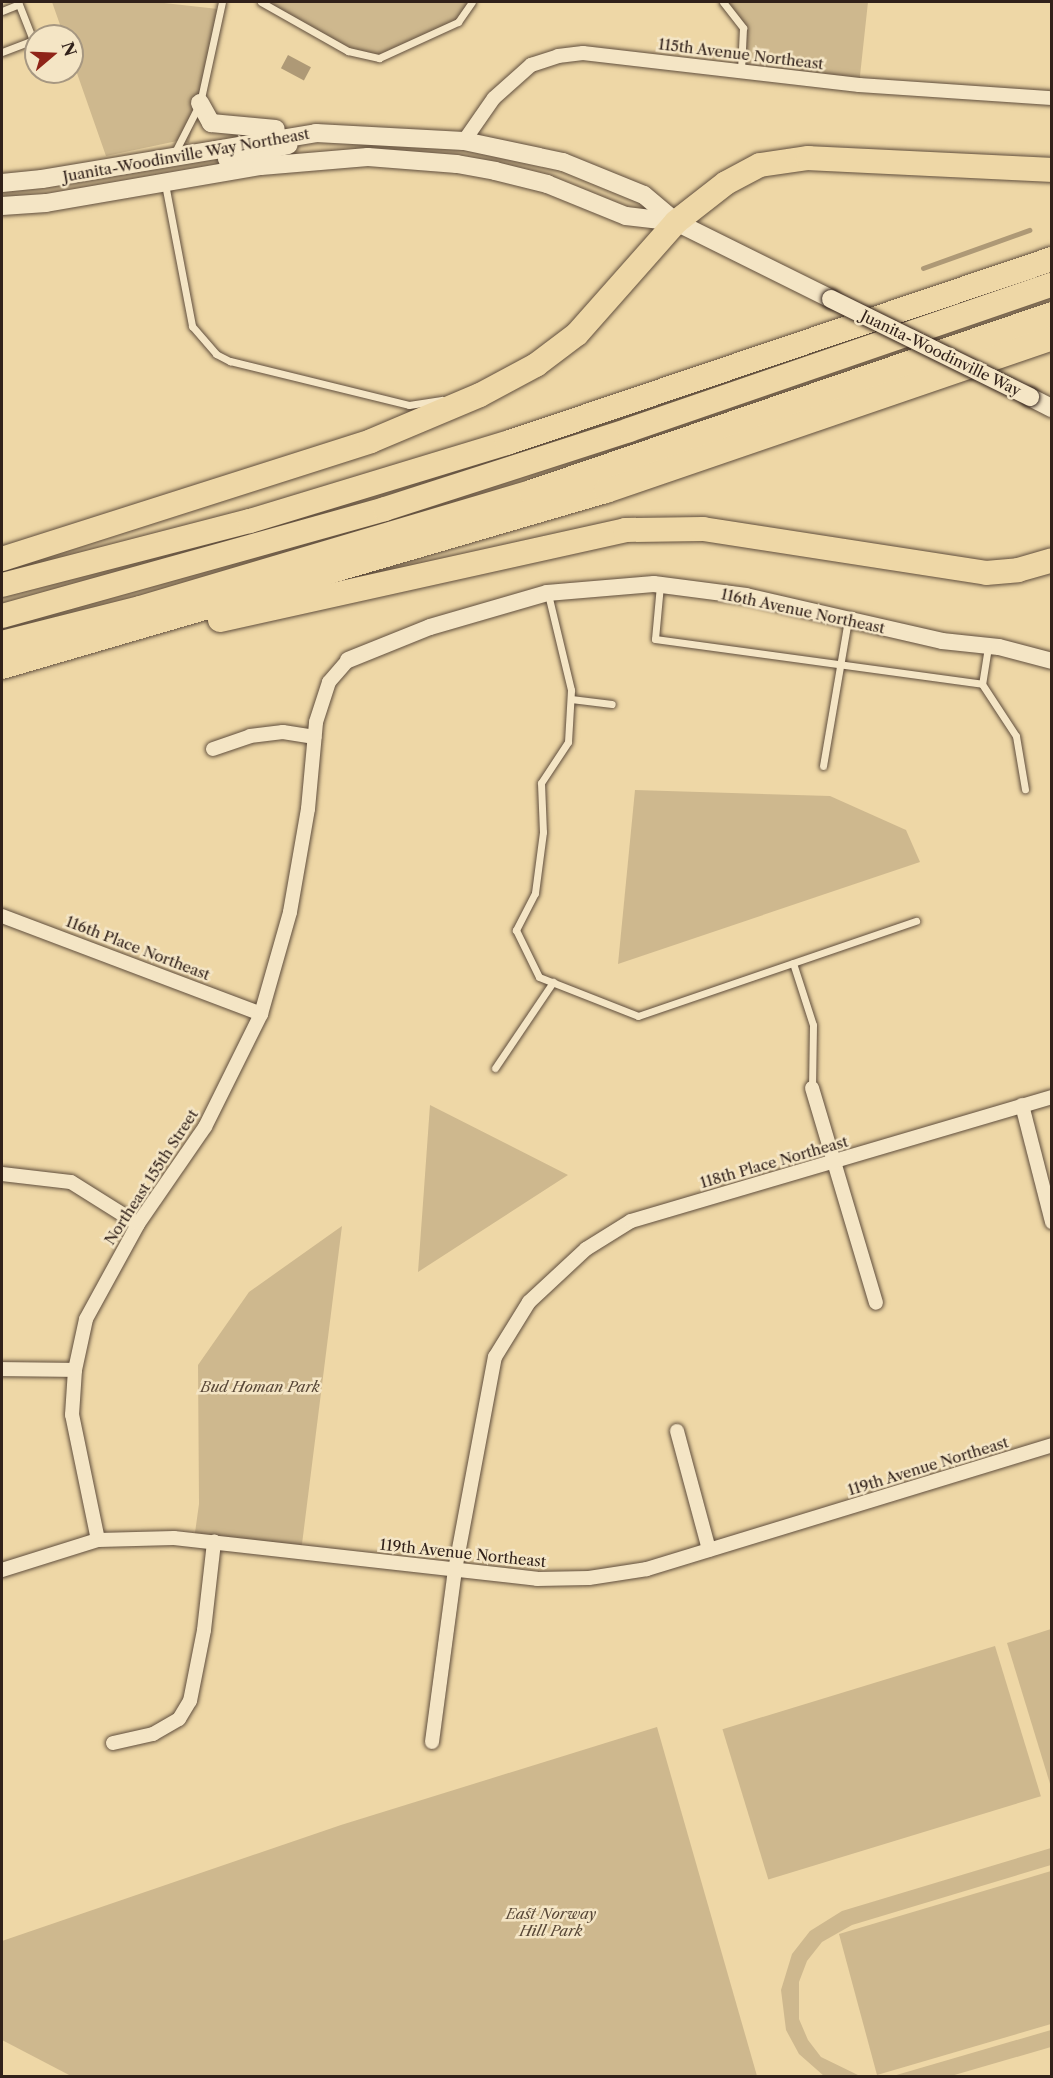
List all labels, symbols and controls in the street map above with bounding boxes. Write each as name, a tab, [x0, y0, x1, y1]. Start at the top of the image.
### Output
north arrow	[24, 24, 84, 84]
street label: 115th Avenue Northeast	[657, 35, 825, 73]
text: N	[57, 39, 81, 59]
street label: Juanita-Woodinville Way Northeast	[61, 124, 311, 186]
street label: Juanita-Woodinville Way	[858, 306, 1024, 400]
street label: 116th Avenue Northeast	[719, 585, 887, 637]
street label: 116th Place Northeast	[63, 912, 213, 984]
street label: Northeast 155th Street	[100, 1106, 202, 1248]
street label: 118th Place Northeast	[698, 1132, 850, 1192]
park label: Bud Homan Park	[200, 1378, 320, 1396]
street label: 119th Avenue Northeast	[845, 1433, 1011, 1499]
street label: 119th Avenue Northeast	[379, 1535, 547, 1571]
park label: East Norway Hill Park	[506, 1904, 596, 1939]

